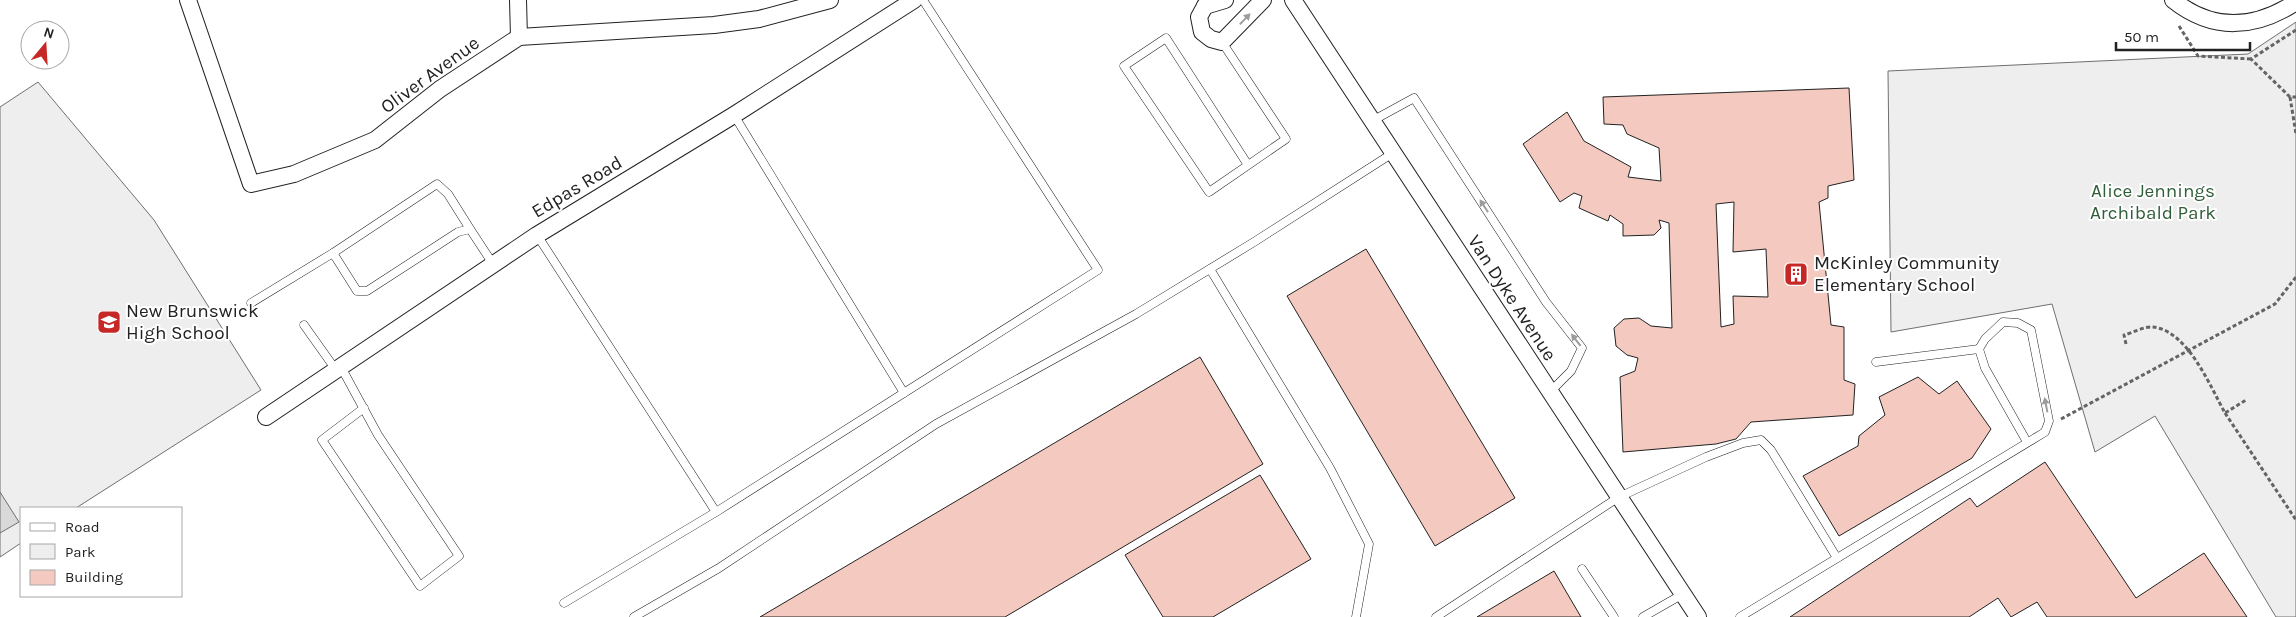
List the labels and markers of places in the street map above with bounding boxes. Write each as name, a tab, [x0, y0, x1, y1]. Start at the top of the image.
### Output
place label: McKinley Community Elementary School	[1814, 252, 1999, 296]
building icon: McKinley Community Elementary School	[1783, 261, 1809, 287]
place label: New Brunswick High School	[126, 300, 259, 344]
school or university icon: New Brunswick High School	[96, 309, 122, 335]

